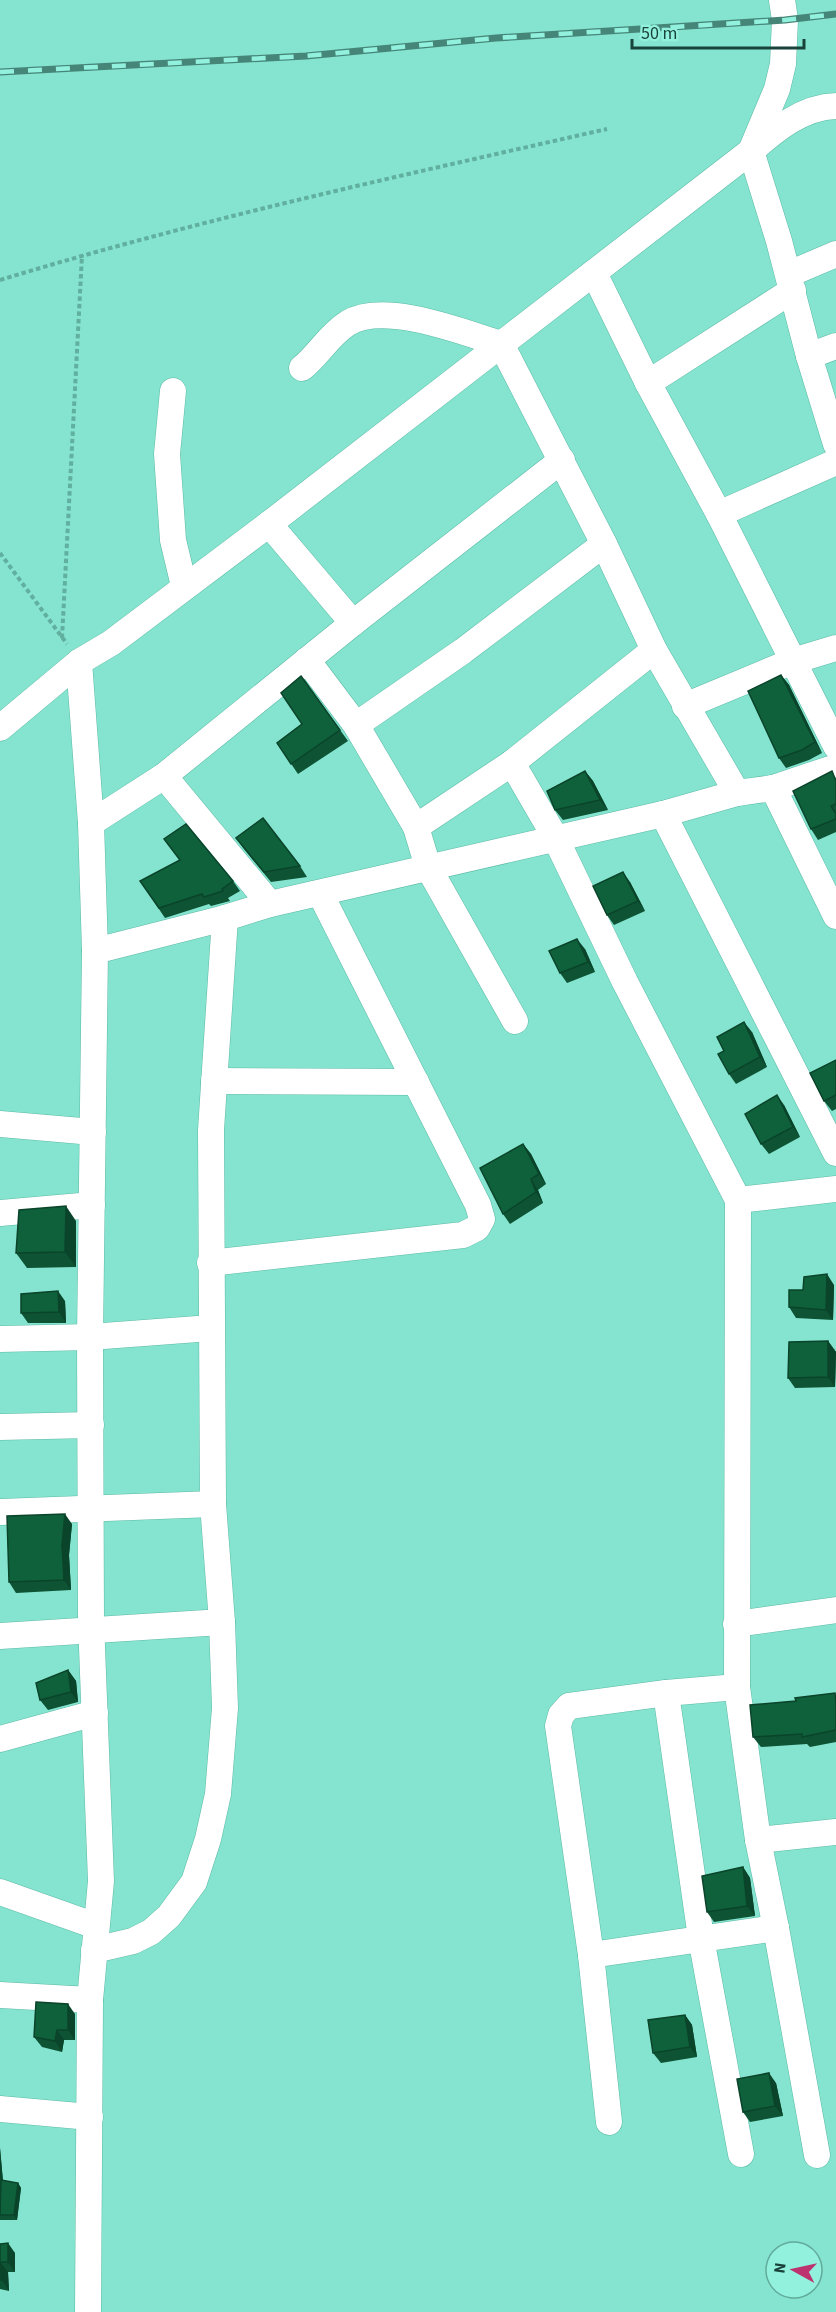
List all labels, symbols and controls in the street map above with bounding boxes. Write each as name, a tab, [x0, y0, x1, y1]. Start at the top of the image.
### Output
scale bar	[632, 12, 804, 50]
text: 50 m	[641, 21, 677, 46]
north arrow	[764, 2240, 824, 2300]
text: N	[769, 2261, 792, 2275]

